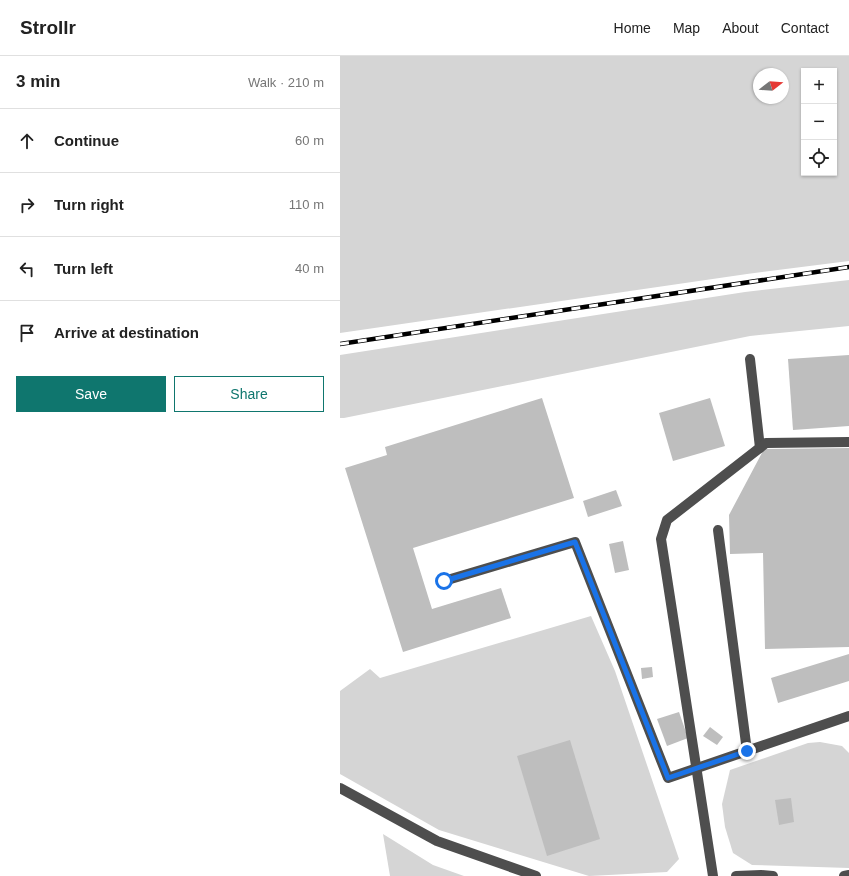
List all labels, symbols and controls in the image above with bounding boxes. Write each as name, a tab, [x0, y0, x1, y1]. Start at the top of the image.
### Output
text: Strollr	[20, 17, 76, 38]
text: Home	[614, 20, 651, 36]
text: Map	[673, 20, 700, 36]
text: About	[722, 20, 759, 36]
text: Contact	[781, 20, 829, 36]
north arrow	[753, 68, 789, 104]
map controls	[801, 68, 837, 176]
button: +	[801, 68, 837, 104]
text: 3 min	[16, 72, 60, 91]
text: Walk · 210 m	[248, 75, 324, 90]
button: −	[801, 104, 837, 140]
icon: ahead	[16, 130, 38, 152]
text: Continue	[54, 132, 119, 149]
text: 60 m	[295, 133, 324, 148]
button: locate	[801, 140, 837, 176]
icon: right	[16, 194, 38, 216]
text: Turn right	[54, 196, 124, 213]
text: 110 m	[289, 197, 324, 212]
icon: left	[16, 258, 38, 280]
text: Turn left	[54, 260, 113, 277]
text: 40 m	[295, 261, 324, 276]
icon: arrive	[16, 322, 38, 344]
text: Arrive at destination	[54, 324, 199, 341]
button: Save	[16, 376, 166, 412]
button: Share	[174, 376, 324, 412]
route start	[435, 572, 453, 590]
route end	[738, 742, 756, 760]

